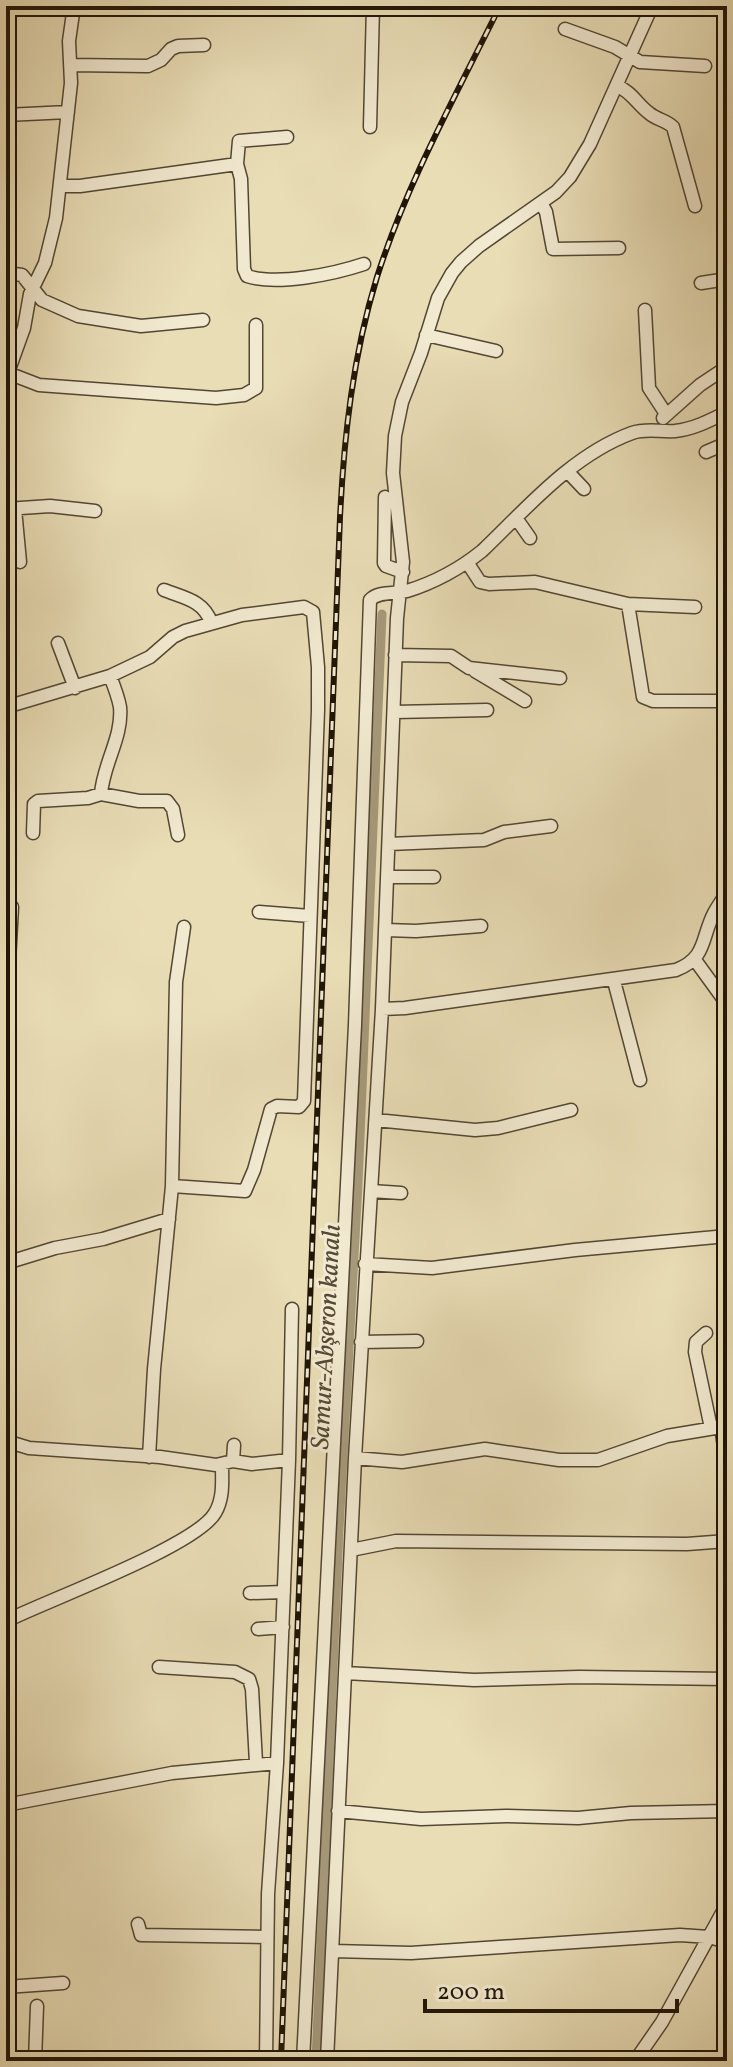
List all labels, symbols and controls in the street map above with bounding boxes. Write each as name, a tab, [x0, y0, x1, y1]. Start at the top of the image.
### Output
water label: Samur-Abşeron kanalı	[303, 1224, 351, 1450]
scale bar	[425, 1963, 677, 2013]
text: 200 m	[437, 1976, 505, 2010]

